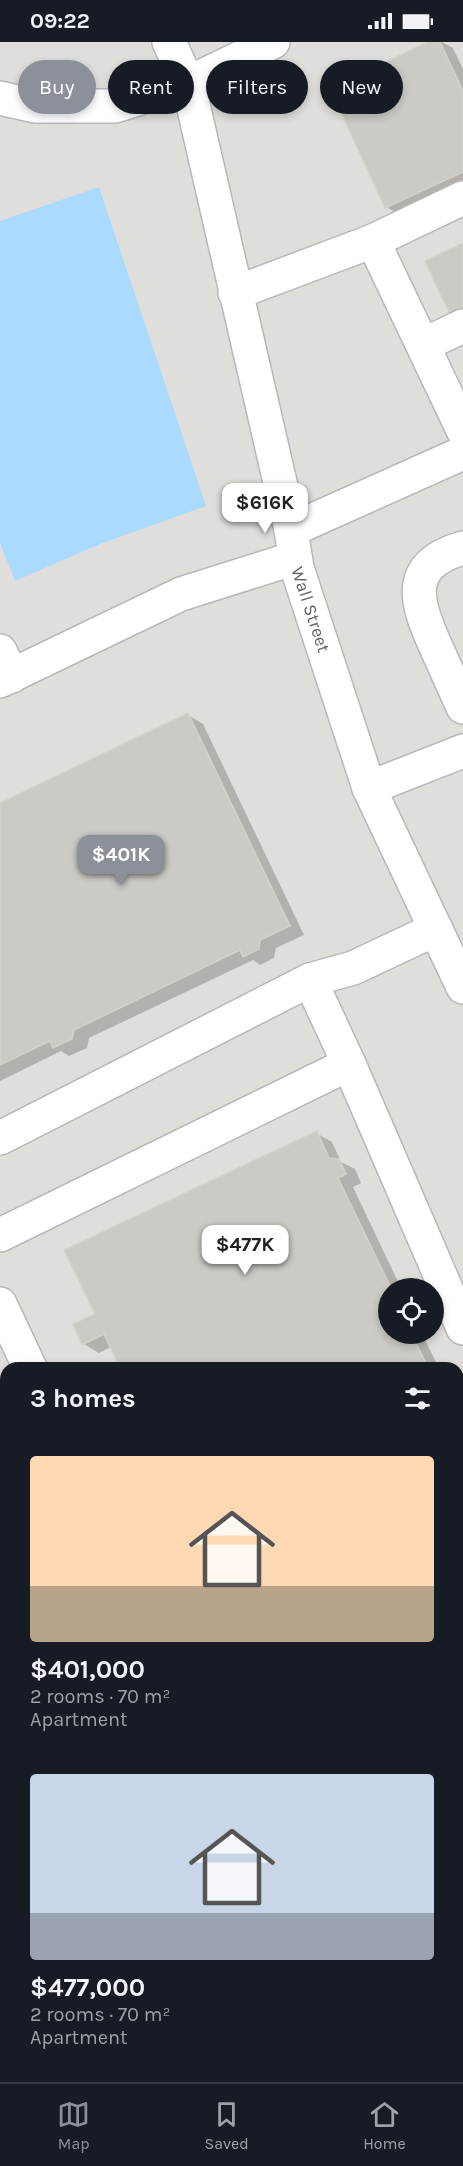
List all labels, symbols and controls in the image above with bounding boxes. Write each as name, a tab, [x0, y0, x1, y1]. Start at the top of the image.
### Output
text: 09:22	[30, 8, 90, 34]
chip: Buy	[18, 60, 96, 114]
chip: Rent	[108, 60, 194, 114]
chip: Filters	[206, 60, 308, 114]
chip: New	[320, 60, 403, 114]
pin: $616K	[223, 483, 307, 534]
text: $616K	[236, 491, 294, 514]
street label: Wall Street	[286, 564, 335, 656]
pin: $401K	[79, 835, 163, 886]
text: $401K	[92, 843, 150, 866]
pin: $477K	[203, 1225, 287, 1276]
text: $477K	[216, 1233, 274, 1256]
map controls	[378, 1278, 444, 1344]
button: locate	[378, 1278, 444, 1344]
icon: filters	[401, 1382, 434, 1415]
text: 3 homes	[30, 1383, 136, 1414]
icon: home	[178, 1495, 286, 1603]
text: $401,000	[30, 1654, 145, 1685]
text: 2 rooms · 70 m²	[30, 1685, 170, 1708]
text: Apartment	[30, 1708, 128, 1731]
icon: home	[178, 1813, 286, 1921]
text: $477,000	[30, 1972, 145, 2003]
text: 2 rooms · 70 m²	[30, 2003, 170, 2026]
text: Apartment	[30, 2026, 128, 2049]
tab: Map	[57, 2098, 90, 2153]
tab: Saved	[205, 2098, 249, 2153]
tab: Home	[363, 2098, 406, 2153]

